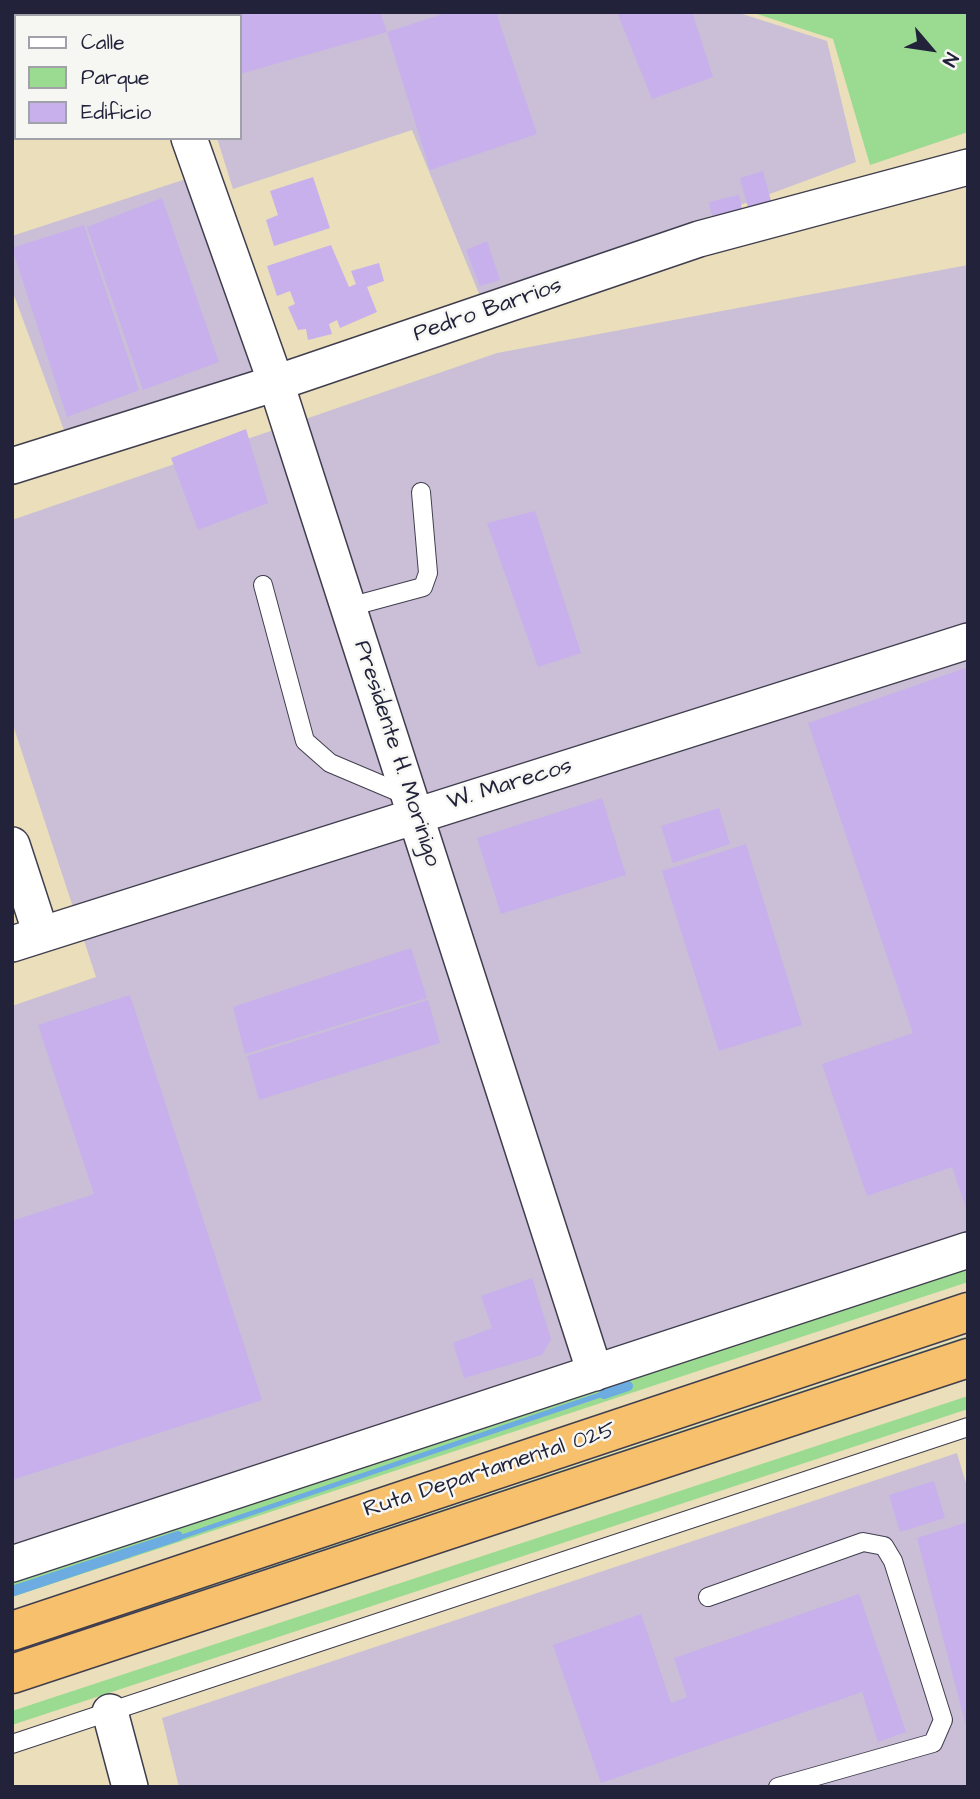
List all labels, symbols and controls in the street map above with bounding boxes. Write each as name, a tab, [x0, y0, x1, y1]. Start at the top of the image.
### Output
legend	[14, 14, 242, 140]
north arrow	[896, 14, 966, 84]
text: Calle	[81, 28, 125, 57]
text: N	[935, 48, 965, 71]
text: Parque	[81, 63, 149, 92]
text: Edificio	[81, 98, 151, 127]
street label: Pedro Barrios	[410, 273, 566, 349]
street label: Presidente H. Morinigo	[346, 638, 446, 870]
street label: W. Marecos	[444, 753, 576, 817]
street label: Ruta Departamental 025	[360, 1417, 620, 1525]

